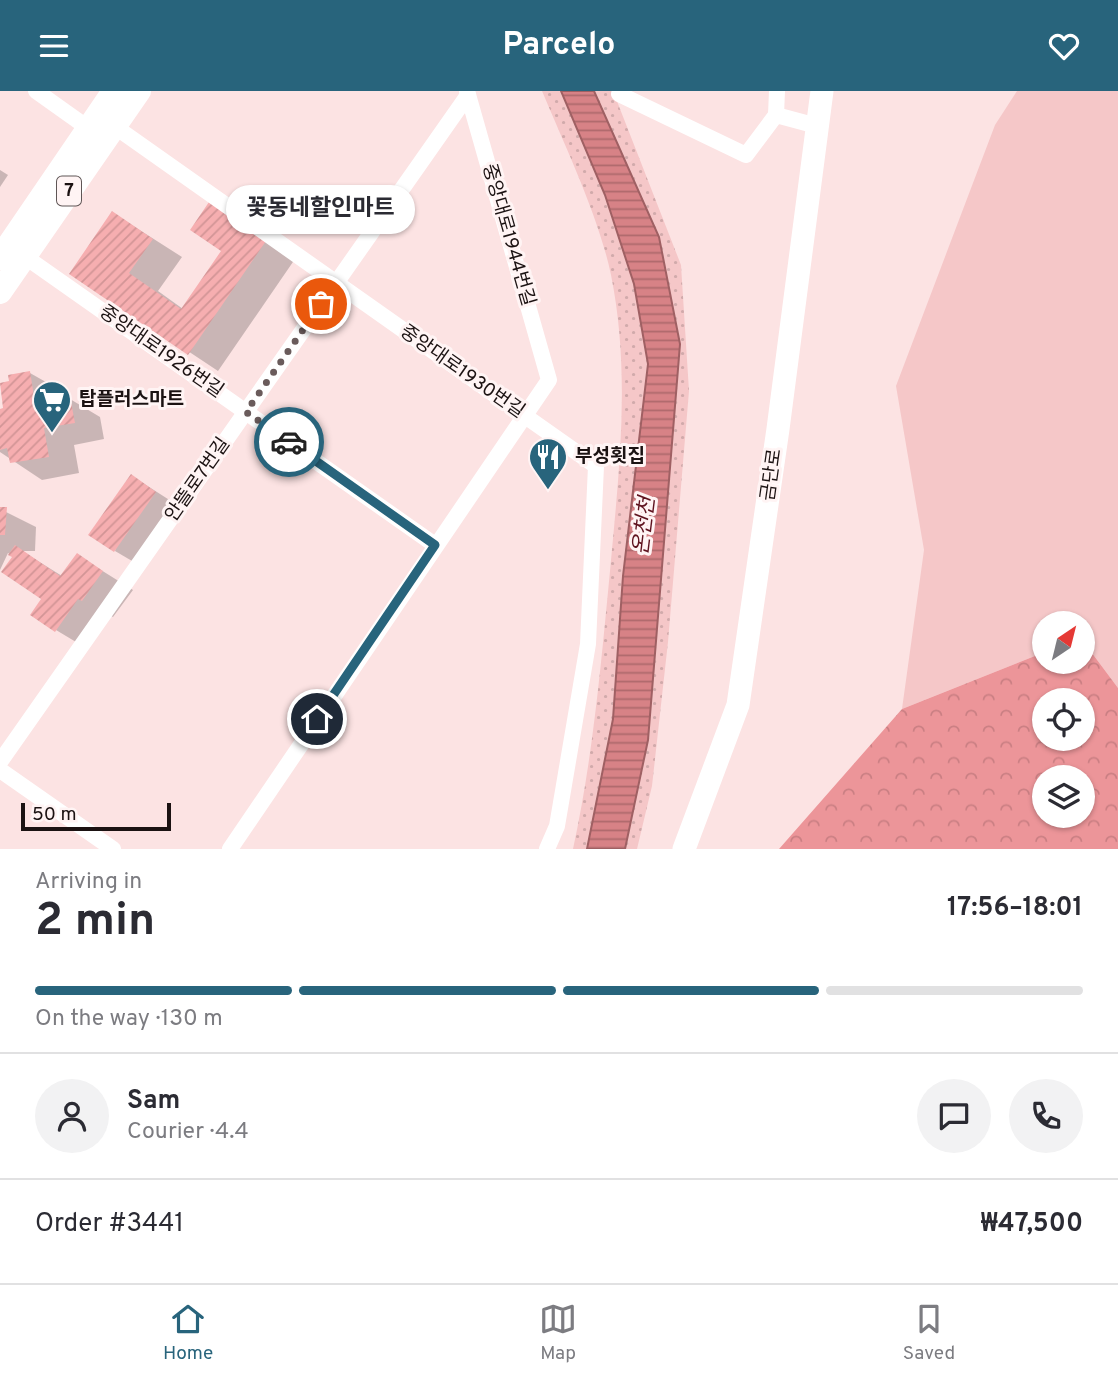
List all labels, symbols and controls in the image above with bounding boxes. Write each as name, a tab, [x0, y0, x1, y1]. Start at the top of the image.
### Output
text: Parcelo	[503, 26, 615, 66]
icon: menu	[35, 27, 73, 65]
icon: heart	[1045, 27, 1083, 65]
street label: 중앙대로1944번길	[476, 161, 540, 309]
road number: 7	[57, 177, 81, 205]
callout: 꽃동네할인마트	[226, 185, 416, 234]
text: 꽃동네할인마트	[246, 195, 395, 224]
pin	[291, 274, 351, 334]
icon: bag	[302, 285, 340, 323]
street label: 중앙대로1926번길	[94, 300, 228, 404]
street label: 중앙대로1930번길	[395, 320, 529, 424]
supermarket icon: 탑플러스마트	[31, 379, 73, 434]
place label: 탑플러스마트	[79, 388, 184, 412]
courier	[254, 407, 324, 477]
icon: car	[270, 423, 308, 461]
street label: 안뜰로7번길	[160, 433, 236, 527]
restaurant icon: 부성횟집	[527, 436, 569, 491]
place label: 부성횟집	[575, 445, 645, 469]
street label: 금단로	[756, 447, 788, 503]
water label: 온천천	[628, 493, 662, 556]
north arrow	[1032, 611, 1096, 674]
map controls	[1032, 611, 1095, 828]
button: locate	[1032, 688, 1095, 751]
pin	[287, 689, 347, 749]
icon: home	[298, 700, 336, 738]
button: layers	[1032, 765, 1095, 828]
scale bar	[21, 800, 172, 832]
text: 50 m	[32, 803, 77, 827]
text: Arriving in	[35, 868, 142, 897]
text: 17:56–18:01	[947, 892, 1083, 925]
text: 2 min	[35, 893, 155, 952]
text: On the way · 130 m	[35, 1005, 223, 1034]
button: person	[35, 1079, 109, 1153]
button: chat	[917, 1079, 991, 1153]
button: phone	[1009, 1079, 1083, 1153]
text: Sam	[127, 1085, 180, 1118]
text: Courier · 4.4	[127, 1118, 249, 1147]
text: Order #3441	[35, 1208, 184, 1241]
text: ₩47,500	[981, 1208, 1083, 1241]
tab: Home	[163, 1300, 213, 1366]
tab: Map	[539, 1300, 577, 1366]
tab: Saved	[903, 1300, 955, 1366]

